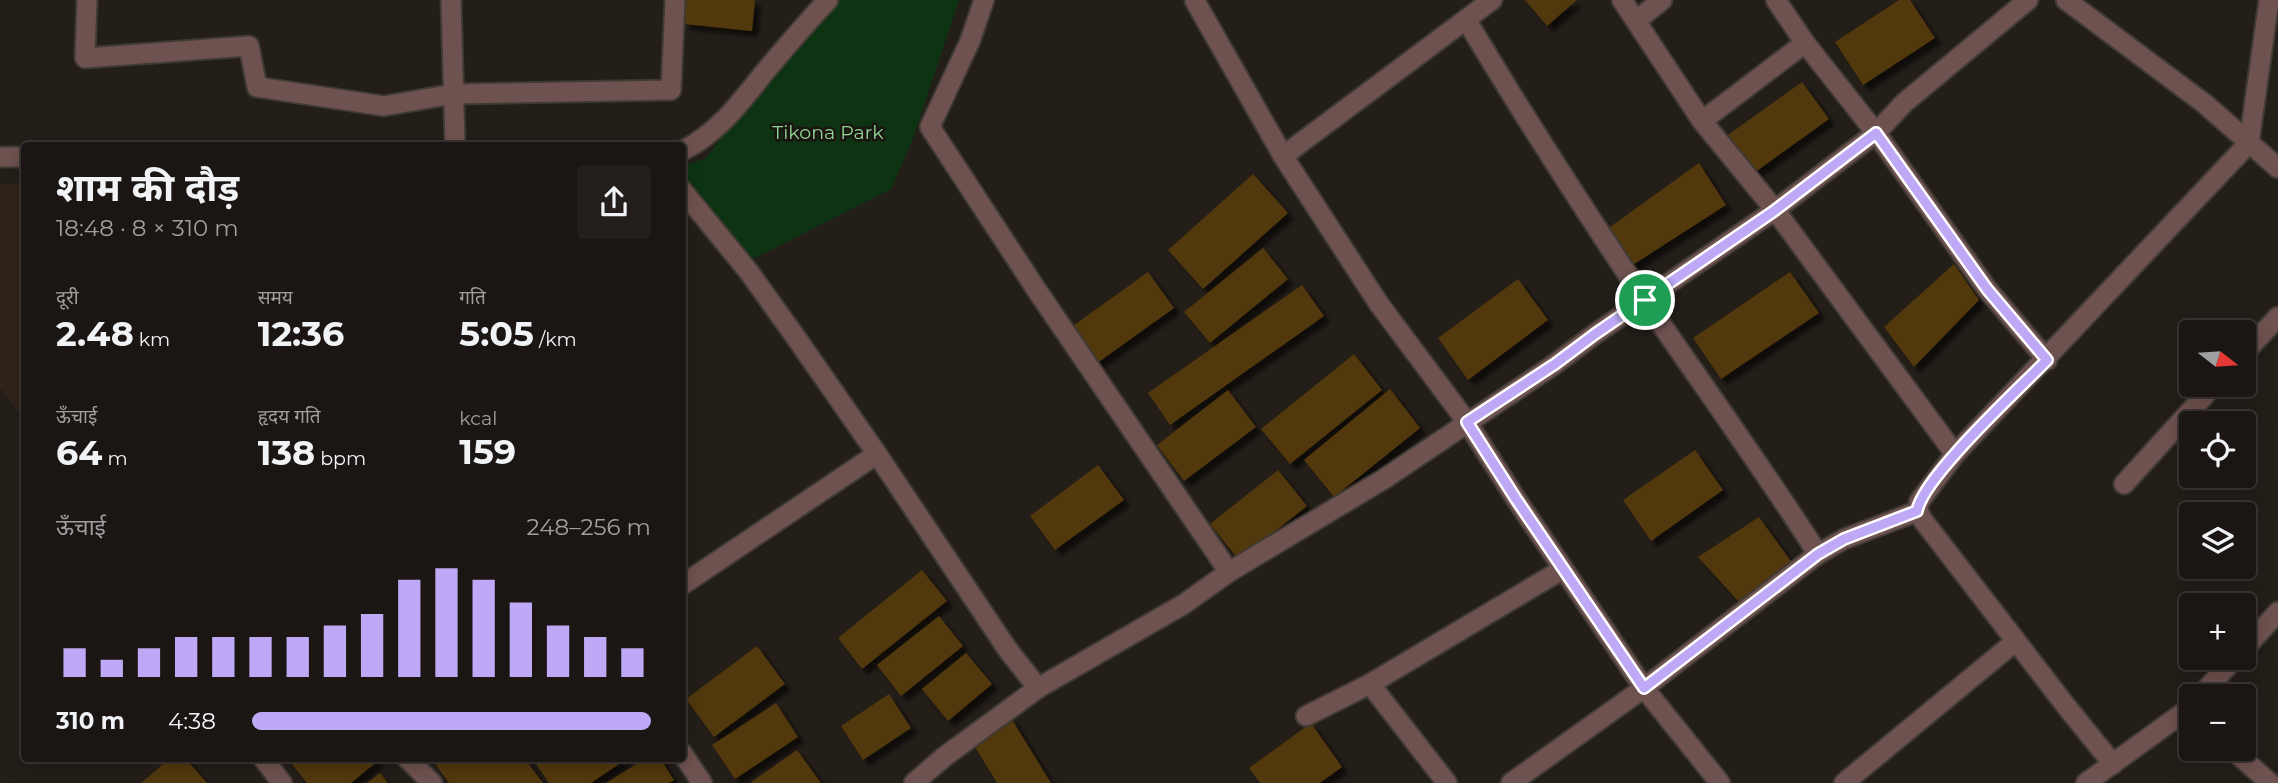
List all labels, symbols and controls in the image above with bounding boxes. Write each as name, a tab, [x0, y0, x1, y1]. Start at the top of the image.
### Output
park label: Tikona Park	[772, 121, 884, 144]
text: शाम की दौड़	[56, 164, 239, 211]
button: share	[577, 165, 651, 239]
text: 18:48 · 8 × 310 m	[56, 214, 239, 242]
pin	[1615, 270, 1675, 330]
icon: arrive	[1626, 281, 1664, 319]
text: दूरी	[56, 286, 79, 309]
text: समय	[258, 286, 293, 309]
text: गति	[459, 286, 486, 309]
text: 2.48	[56, 312, 134, 355]
text: 12:36	[258, 312, 344, 355]
text: 5:05	[459, 312, 534, 355]
north arrow	[2179, 320, 2256, 397]
map controls	[2179, 320, 2256, 761]
text: km	[134, 328, 170, 351]
text: /km	[534, 328, 577, 351]
text: ऊँचाई	[56, 405, 97, 428]
text: हृदय गति	[258, 405, 321, 428]
text: kcal	[459, 407, 497, 430]
button: locate	[2179, 411, 2256, 488]
text: 159	[459, 430, 516, 473]
text: 64	[56, 431, 102, 474]
text: 138	[258, 431, 315, 474]
text: m	[102, 447, 128, 470]
text: bpm	[315, 447, 366, 470]
button: layers	[2179, 502, 2256, 579]
text: ऊँचाई	[56, 513, 106, 541]
text: 248–256 m	[527, 513, 651, 541]
button: +	[2179, 593, 2256, 670]
button: −	[2179, 684, 2256, 761]
text: 310 m	[56, 707, 125, 735]
text: 4:38	[168, 707, 216, 735]

